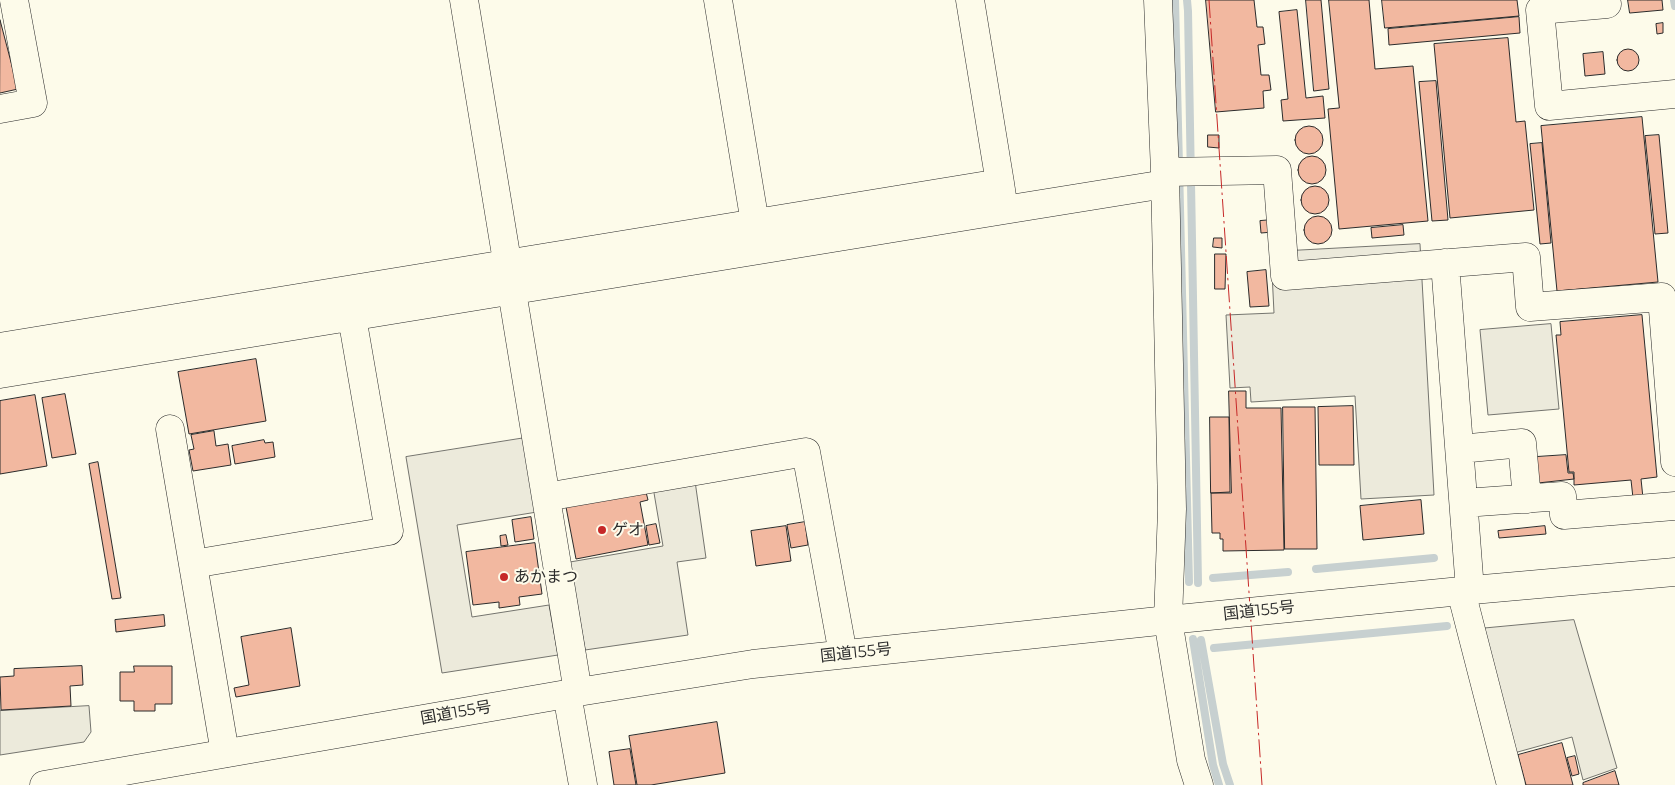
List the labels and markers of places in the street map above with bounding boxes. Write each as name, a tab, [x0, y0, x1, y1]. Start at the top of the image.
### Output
place label: ゲオ	[612, 520, 644, 540]
marker: ゲオ	[596, 524, 608, 536]
place label: あかまつ	[514, 567, 578, 587]
marker: あかまつ	[498, 571, 510, 583]

